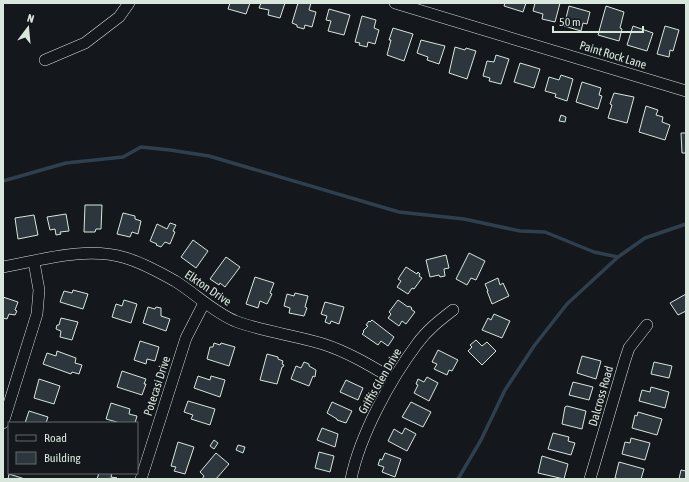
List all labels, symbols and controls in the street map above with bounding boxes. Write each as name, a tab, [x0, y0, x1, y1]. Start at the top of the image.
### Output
north arrow	[8, 8, 48, 48]
scale bar	[553, 8, 643, 34]
text: N	[26, 12, 36, 25]
text: 50 m	[559, 15, 581, 29]
street label: Paint Rock Lane	[578, 38, 648, 72]
street label: Elkton Drive	[182, 267, 234, 309]
street label: Griffis Glen Drive	[356, 346, 404, 416]
street label: Potecasi Drive	[141, 354, 173, 418]
street label: Dalcross Road	[586, 364, 616, 428]
legend	[8, 422, 138, 474]
text: Road	[44, 431, 67, 445]
text: Building	[44, 451, 82, 465]

